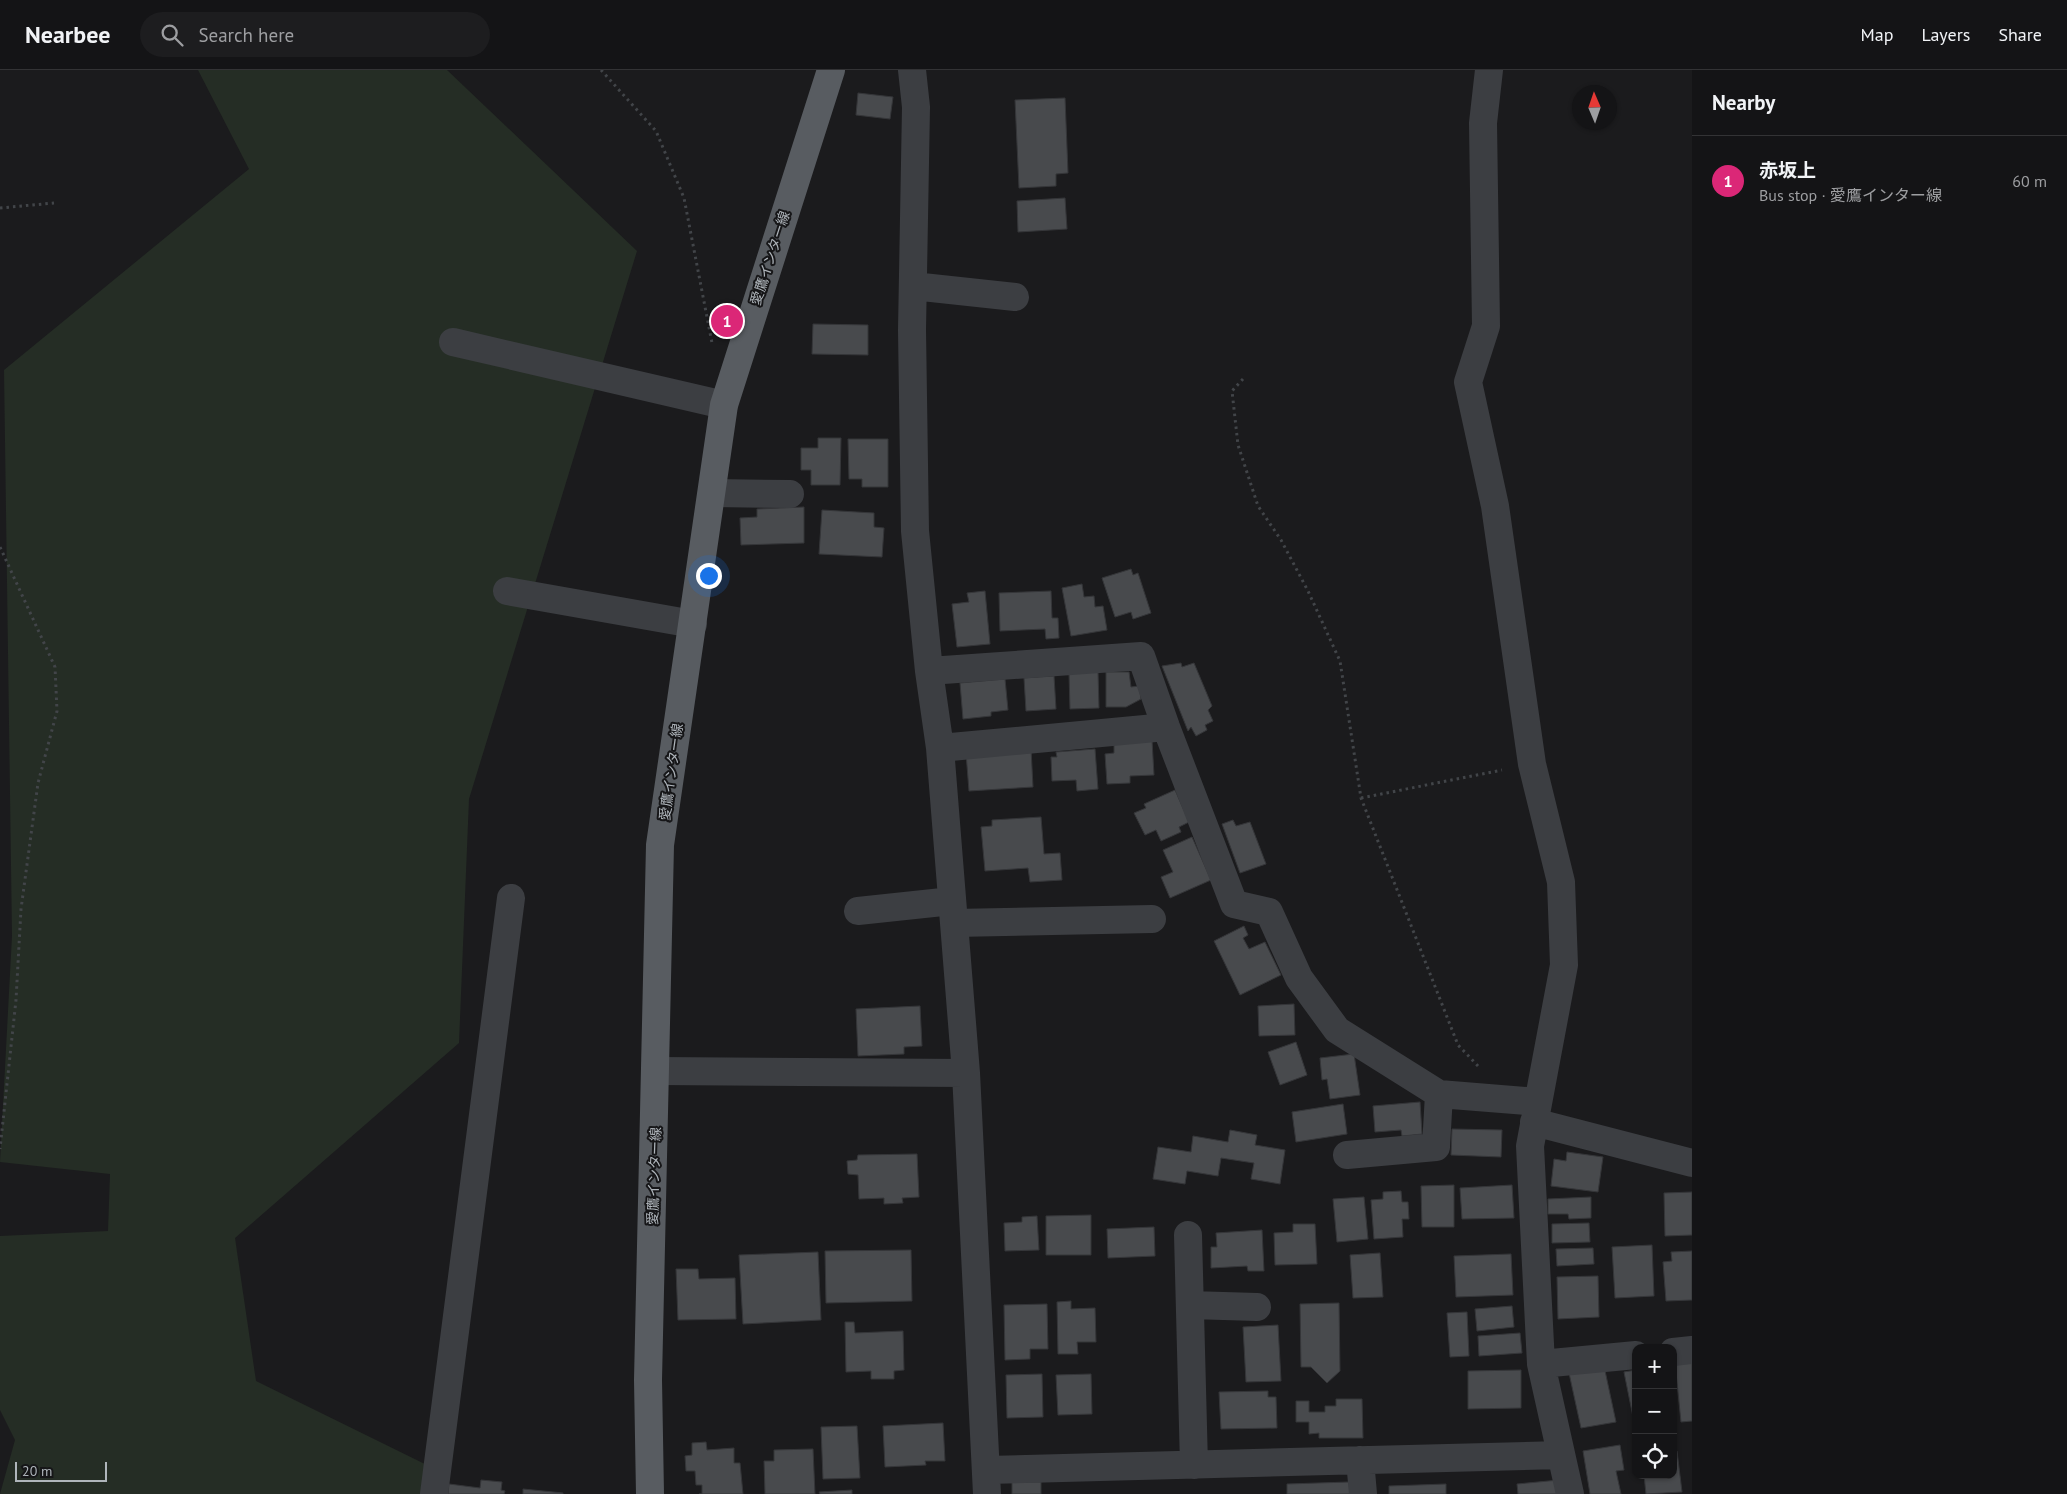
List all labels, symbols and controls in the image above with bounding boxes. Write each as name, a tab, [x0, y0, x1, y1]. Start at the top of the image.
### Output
search box	[140, 12, 490, 57]
text: Nearbee	[25, 19, 110, 50]
icon: search	[158, 21, 186, 49]
text: Search here	[198, 23, 294, 47]
text: Map	[1861, 23, 1893, 46]
text: Layers	[1921, 23, 1970, 46]
text: Share	[1998, 23, 2042, 46]
north arrow	[1572, 85, 1617, 130]
text: Nearby	[1712, 89, 1775, 116]
text: 赤坂上	[1759, 158, 1816, 182]
text: 1	[1723, 171, 1733, 191]
text: 60 m	[2012, 171, 2047, 191]
text: Bus stop · 愛鷹インター線	[1759, 185, 1942, 205]
street label: 愛鷹インター線	[746, 209, 794, 307]
pin: 1	[711, 302, 743, 340]
your location	[696, 563, 722, 589]
street label: 愛鷹インター線	[655, 722, 687, 822]
street label: 愛鷹インター線	[643, 1127, 665, 1225]
map controls	[1632, 1344, 1677, 1479]
button: +	[1632, 1344, 1677, 1389]
button: −	[1632, 1389, 1677, 1434]
button: locate	[1632, 1434, 1677, 1479]
scale bar	[15, 1459, 108, 1482]
text: 20 m	[22, 1462, 52, 1480]

